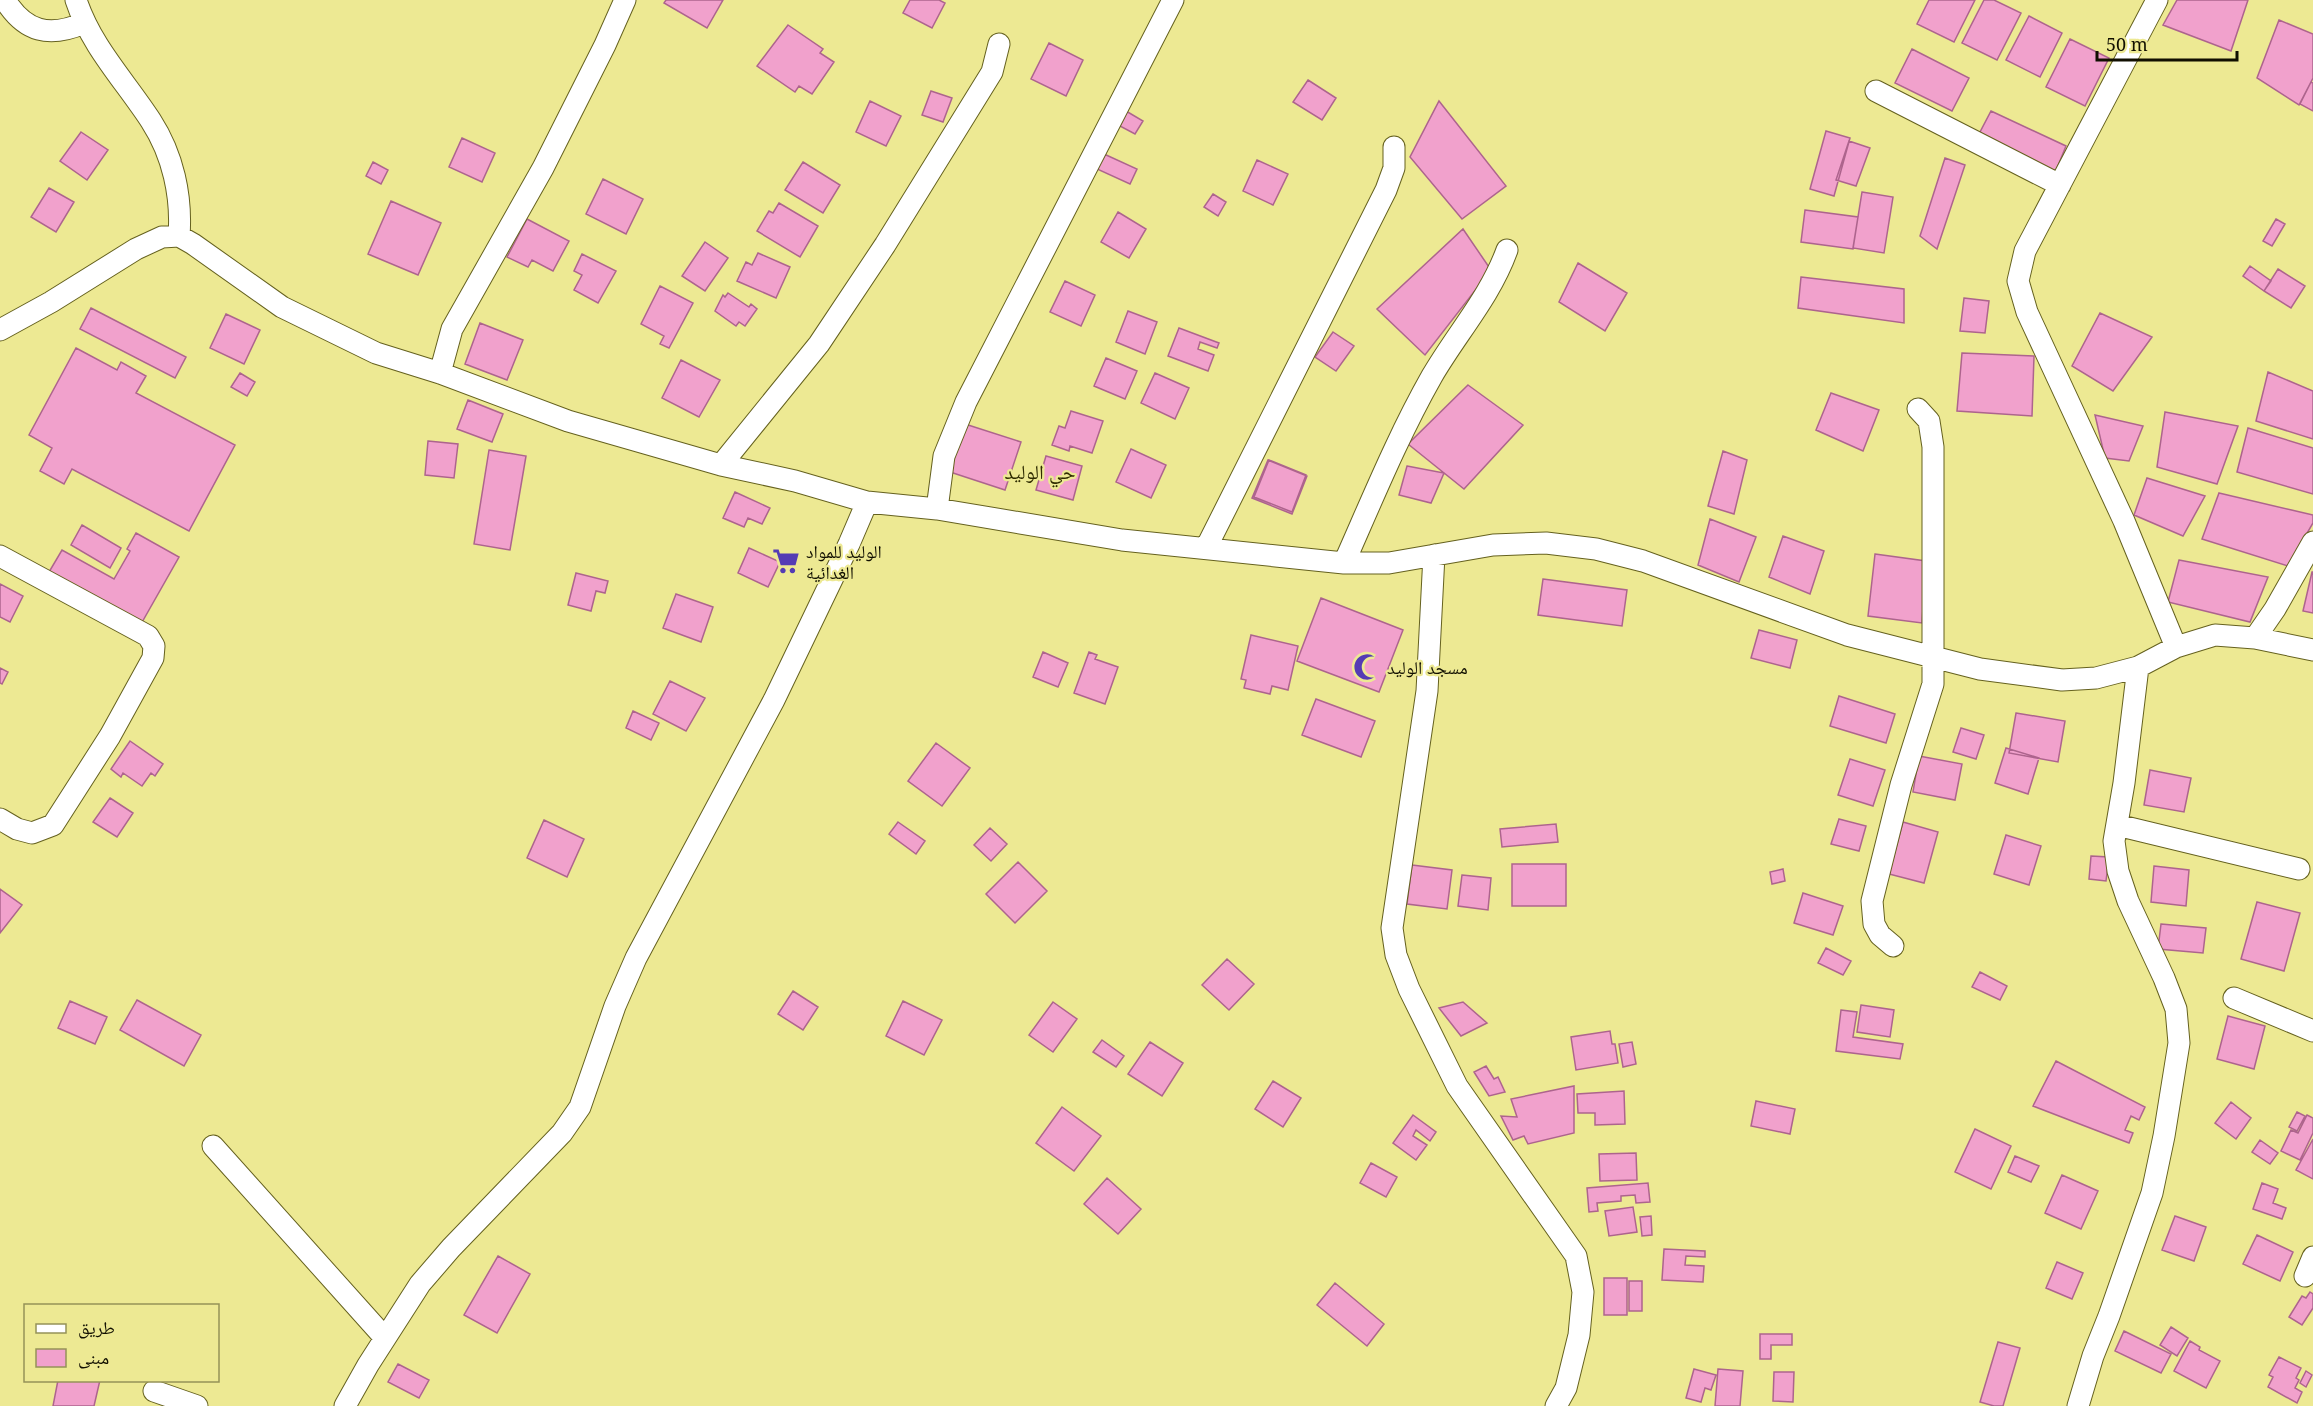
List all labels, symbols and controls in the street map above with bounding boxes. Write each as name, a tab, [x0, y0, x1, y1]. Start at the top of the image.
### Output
scale bar	[2097, 24, 2236, 62]
text: 50 m	[2106, 32, 2148, 56]
district label: حي الوليد	[1005, 458, 1076, 488]
place label: الوليد للمواد الغدائية	[806, 539, 882, 584]
supermarket icon: الوليد للمواد الغدائية	[771, 546, 801, 576]
mosque icon: مسجد الوليد	[1352, 652, 1382, 682]
place label: مسجد الوليد	[1387, 655, 1468, 679]
legend	[24, 1304, 219, 1382]
text: طريق	[78, 1315, 115, 1339]
text: مبنى	[78, 1345, 109, 1369]

